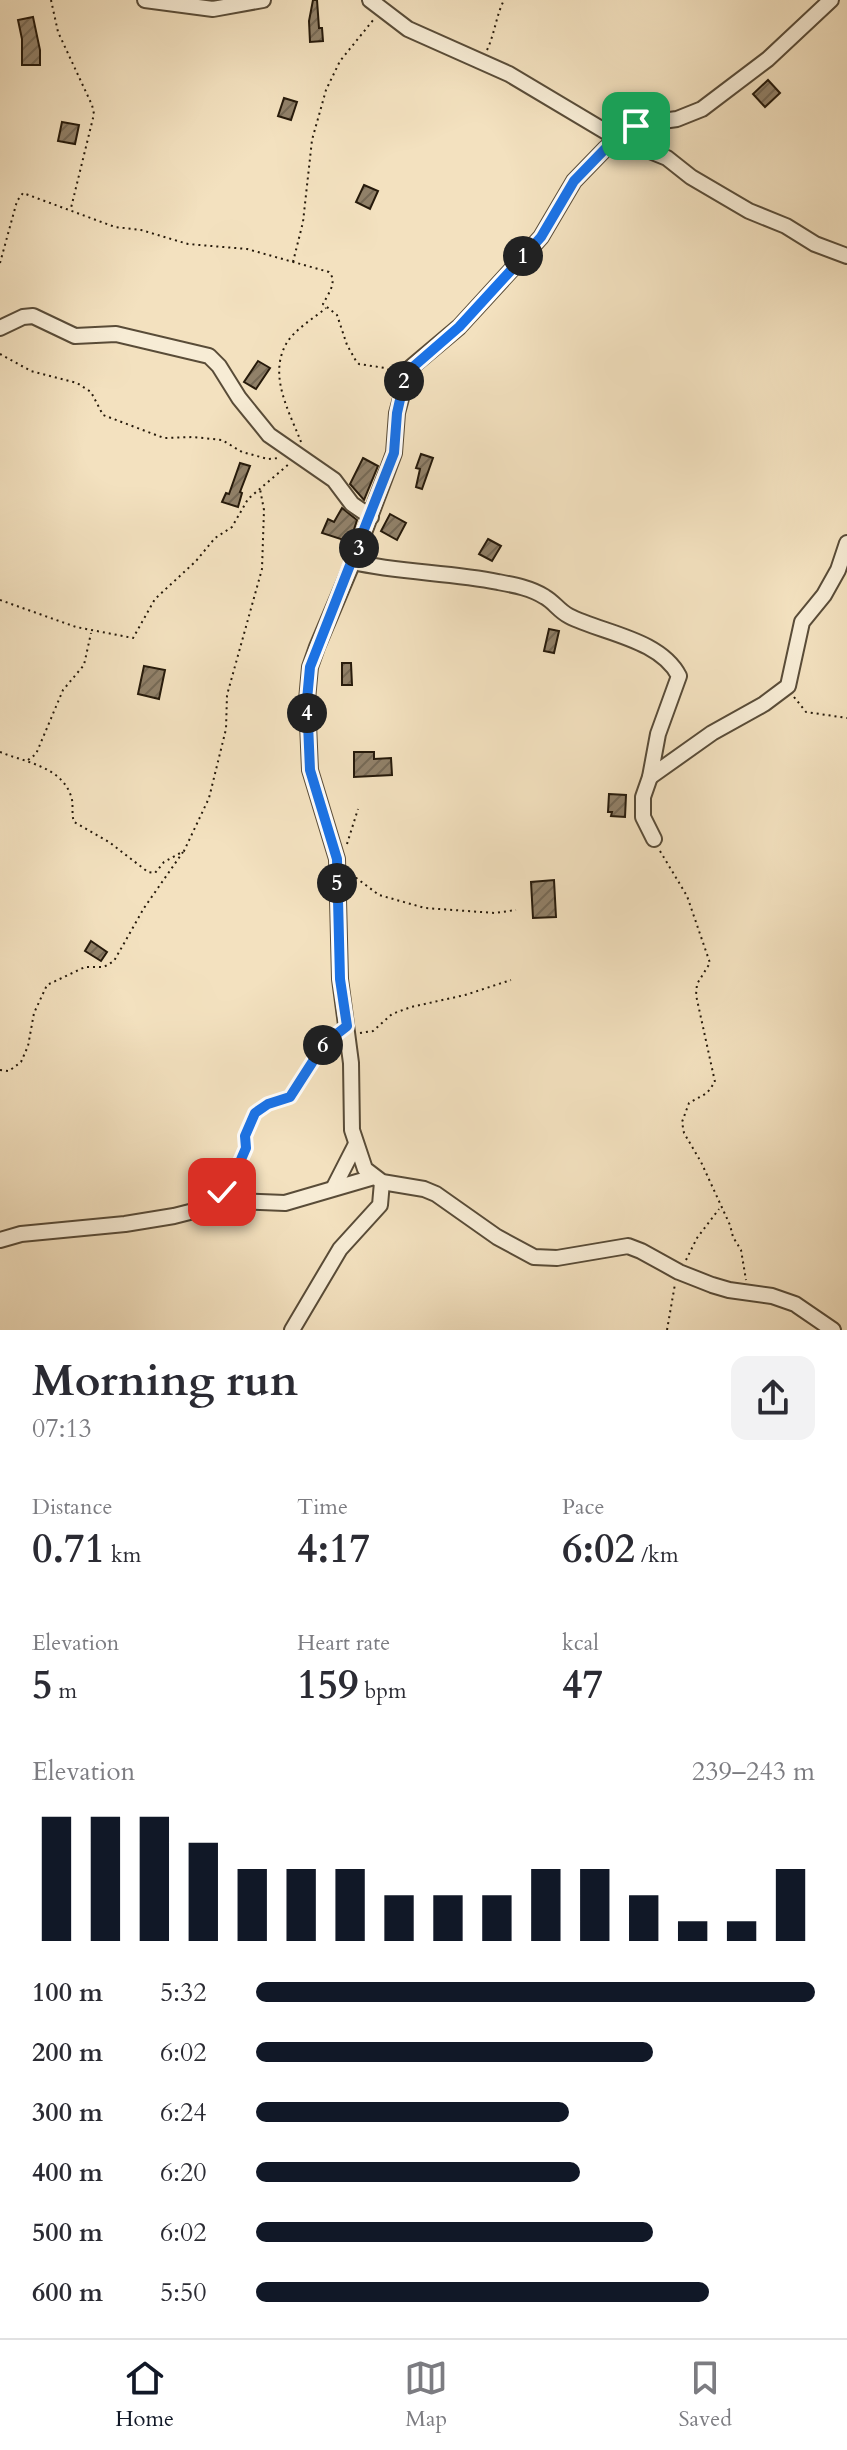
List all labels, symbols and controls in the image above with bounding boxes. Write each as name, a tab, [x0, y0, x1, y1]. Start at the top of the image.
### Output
pin	[602, 92, 670, 160]
icon: arrive	[614, 104, 658, 148]
pin: 1	[503, 236, 543, 276]
text: 1	[517, 241, 529, 271]
pin: 2	[384, 361, 424, 401]
text: 2	[398, 366, 410, 396]
pin: 3	[339, 528, 379, 568]
text: 3	[353, 533, 365, 563]
pin: 4	[287, 693, 327, 733]
text: 4	[301, 698, 313, 728]
pin: 5	[317, 863, 357, 903]
text: 5	[331, 868, 343, 898]
pin: 6	[303, 1025, 343, 1065]
text: 6	[317, 1030, 329, 1060]
pin	[188, 1158, 256, 1226]
icon: check	[200, 1170, 244, 1214]
text: Morning run	[32, 1351, 298, 1411]
button: share	[731, 1356, 815, 1440]
text: 07:13	[32, 1411, 92, 1446]
text: Distance	[32, 1492, 112, 1522]
text: Time	[297, 1492, 348, 1522]
text: Pace	[562, 1492, 605, 1522]
text: 0.71	[32, 1522, 105, 1577]
text: 4:17	[297, 1522, 370, 1577]
text: 6:02	[562, 1522, 635, 1577]
text: km	[105, 1540, 141, 1570]
text: /km	[635, 1540, 679, 1570]
text: Elevation	[32, 1628, 119, 1658]
text: Heart rate	[297, 1628, 390, 1658]
text: kcal	[562, 1628, 599, 1658]
text: 5	[32, 1658, 53, 1713]
text: 159	[297, 1658, 358, 1713]
text: 47	[562, 1658, 603, 1713]
text: m	[53, 1676, 77, 1706]
text: bpm	[358, 1676, 407, 1706]
text: Elevation	[32, 1754, 135, 1789]
text: 239–243 m	[692, 1754, 815, 1789]
text: 100 m	[32, 1975, 103, 2010]
text: 5:32	[160, 1975, 207, 2010]
text: 200 m	[32, 2035, 103, 2070]
text: 6:02	[160, 2035, 207, 2070]
text: 300 m	[32, 2095, 103, 2130]
text: 6:24	[160, 2095, 207, 2130]
text: 400 m	[32, 2155, 103, 2190]
text: 6:20	[160, 2155, 207, 2190]
text: 500 m	[32, 2215, 103, 2250]
text: 6:02	[160, 2215, 207, 2250]
text: 600 m	[32, 2275, 103, 2310]
text: 5:50	[160, 2275, 207, 2310]
tab: Home	[115, 2356, 174, 2434]
tab: Map	[404, 2356, 448, 2434]
tab: Saved	[679, 2356, 732, 2434]

